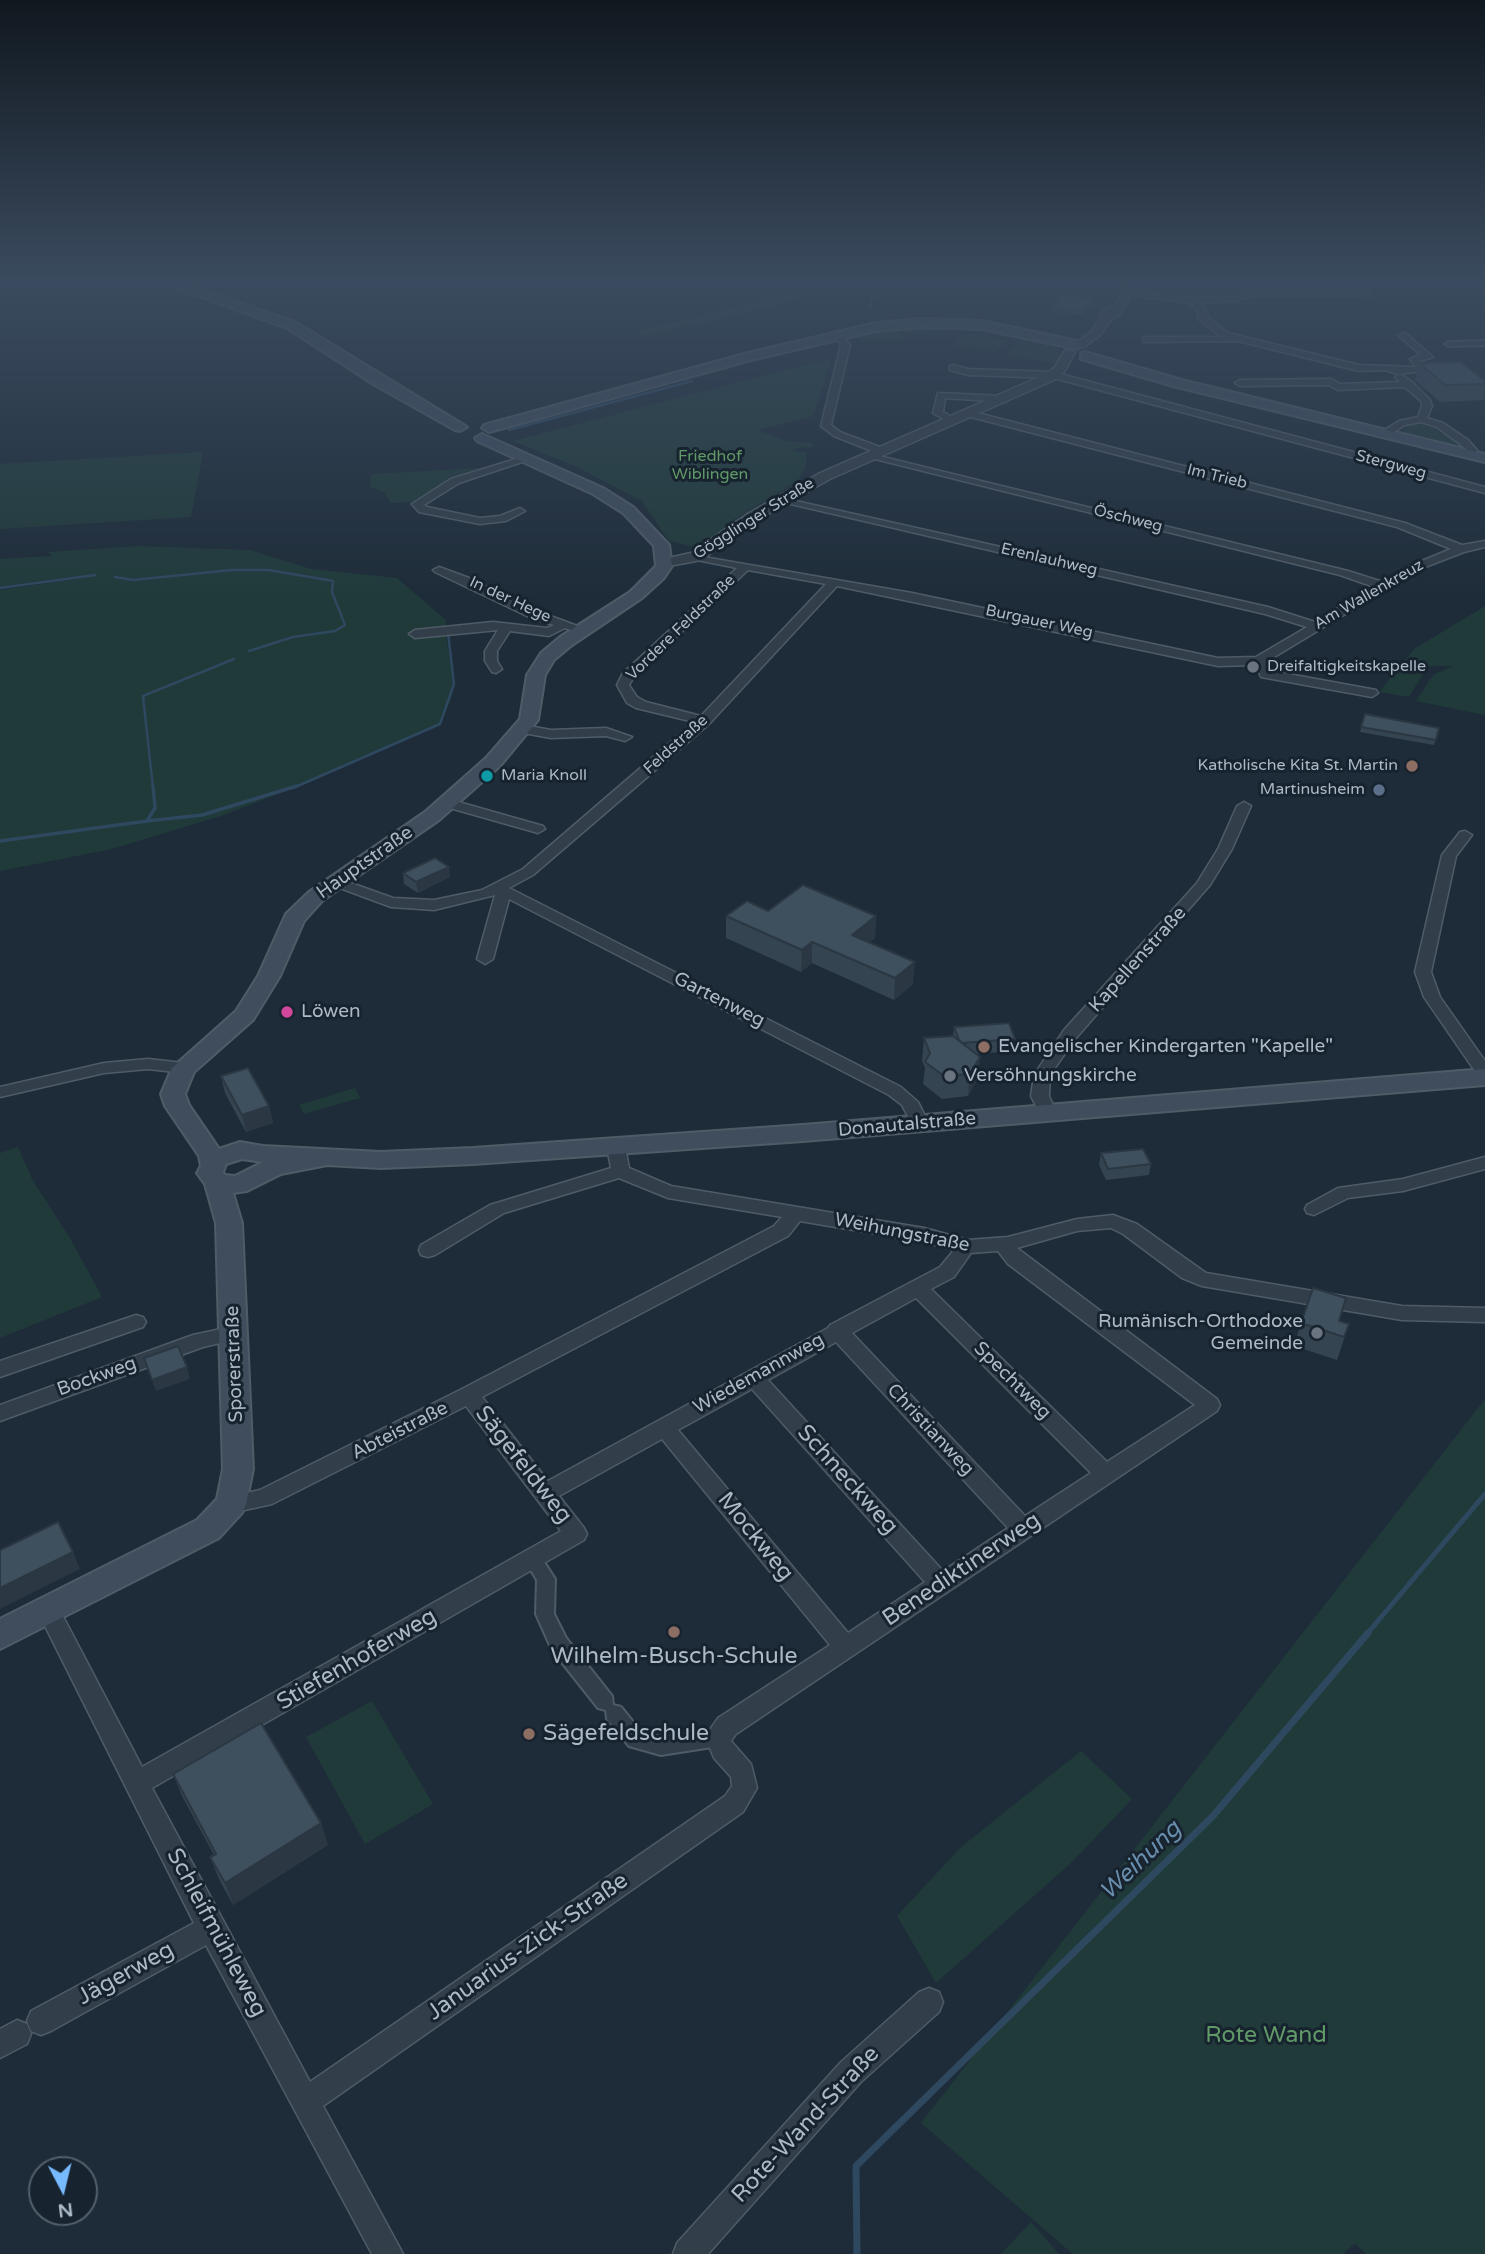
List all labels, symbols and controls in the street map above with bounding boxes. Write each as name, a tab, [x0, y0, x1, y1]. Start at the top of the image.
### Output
street label: Stergweg	[1354, 446, 1428, 484]
park label: Friedhof Wiblingen	[672, 447, 748, 485]
street label: Im Trieb	[1185, 460, 1249, 494]
street label: Gögglinger Straße	[690, 474, 818, 564]
street label: Öschweg	[1092, 501, 1164, 537]
street label: Erenlauhweg	[999, 540, 1099, 580]
street label: Am Wallenkreuz	[1311, 556, 1427, 634]
street label: Vordere Feldstraße	[623, 571, 739, 685]
street label: In der Hege	[466, 573, 554, 627]
street label: Burgauer Weg	[984, 601, 1094, 643]
place label: Dreifaltigkeitskapelle	[1267, 657, 1426, 677]
marker: Dreifaltigkeitskapelle	[1245, 659, 1261, 675]
street label: Feldstraße	[640, 711, 712, 779]
place label: Katholische Kita St. Martin	[1197, 756, 1398, 776]
marker: Katholische Kita St. Martin	[1404, 758, 1420, 774]
place label: Maria Knoll	[501, 766, 587, 786]
marker: Maria Knoll	[479, 768, 495, 784]
place label: Martinusheim	[1260, 780, 1365, 800]
marker: Martinusheim	[1371, 782, 1387, 798]
street label: Hauptstraße	[312, 821, 418, 905]
street label: Kapellenstraße	[1085, 902, 1191, 1018]
street label: Gartenweg	[670, 967, 768, 1033]
place label: Löwen	[301, 1001, 361, 1023]
marker: Löwen	[279, 1004, 295, 1020]
place label: Evangelischer Kindergarten "Kapelle"	[998, 1036, 1333, 1058]
marker: Evangelischer Kindergarten "Kapelle"	[976, 1039, 992, 1055]
place label: Versöhnungskirche	[964, 1065, 1137, 1087]
marker: Versöhnungskirche	[942, 1068, 958, 1084]
street label: Donautalstraße	[837, 1108, 977, 1142]
street label: Weihungstraße	[833, 1209, 971, 1257]
street label: Sporerstraße	[222, 1305, 248, 1423]
place label: Rumänisch-Orthodoxe Gemeinde	[1098, 1311, 1303, 1355]
marker: Rumänisch-Orthodoxe Gemeinde	[1309, 1325, 1325, 1341]
street label: Wiedemannweg	[690, 1329, 828, 1419]
street label: Spechtweg	[968, 1337, 1056, 1425]
street label: Bockweg	[54, 1352, 140, 1402]
street label: Christianweg	[882, 1379, 978, 1481]
street label: Abteistraße	[348, 1397, 452, 1465]
street label: Sägefeldweg	[469, 1401, 577, 1529]
street label: Schneckweg	[791, 1420, 903, 1540]
street label: Mockweg	[711, 1487, 799, 1587]
street label: Benediktinerweg	[878, 1507, 1046, 1633]
street label: Stiefenhoferweg	[272, 1603, 442, 1717]
marker: Wilhelm-Busch-Schule	[666, 1624, 682, 1640]
place label: Wilhelm-Busch-Schule	[551, 1643, 797, 1671]
place label: Sägefeldschule	[543, 1720, 709, 1748]
marker: Sägefeldschule	[521, 1726, 537, 1742]
water label: Weihung	[1094, 1815, 1188, 1907]
street label: Schleifmühleweg	[160, 1844, 272, 2022]
street label: Januarius-Zick-Straße	[422, 1867, 634, 2027]
street label: Jägerweg	[73, 1936, 179, 2012]
park label: Rote Wand	[1205, 2022, 1327, 2050]
street label: Rote-Wand-Straße	[726, 2041, 886, 2209]
north arrow	[28, 2156, 98, 2226]
text: N	[56, 2198, 74, 2222]

